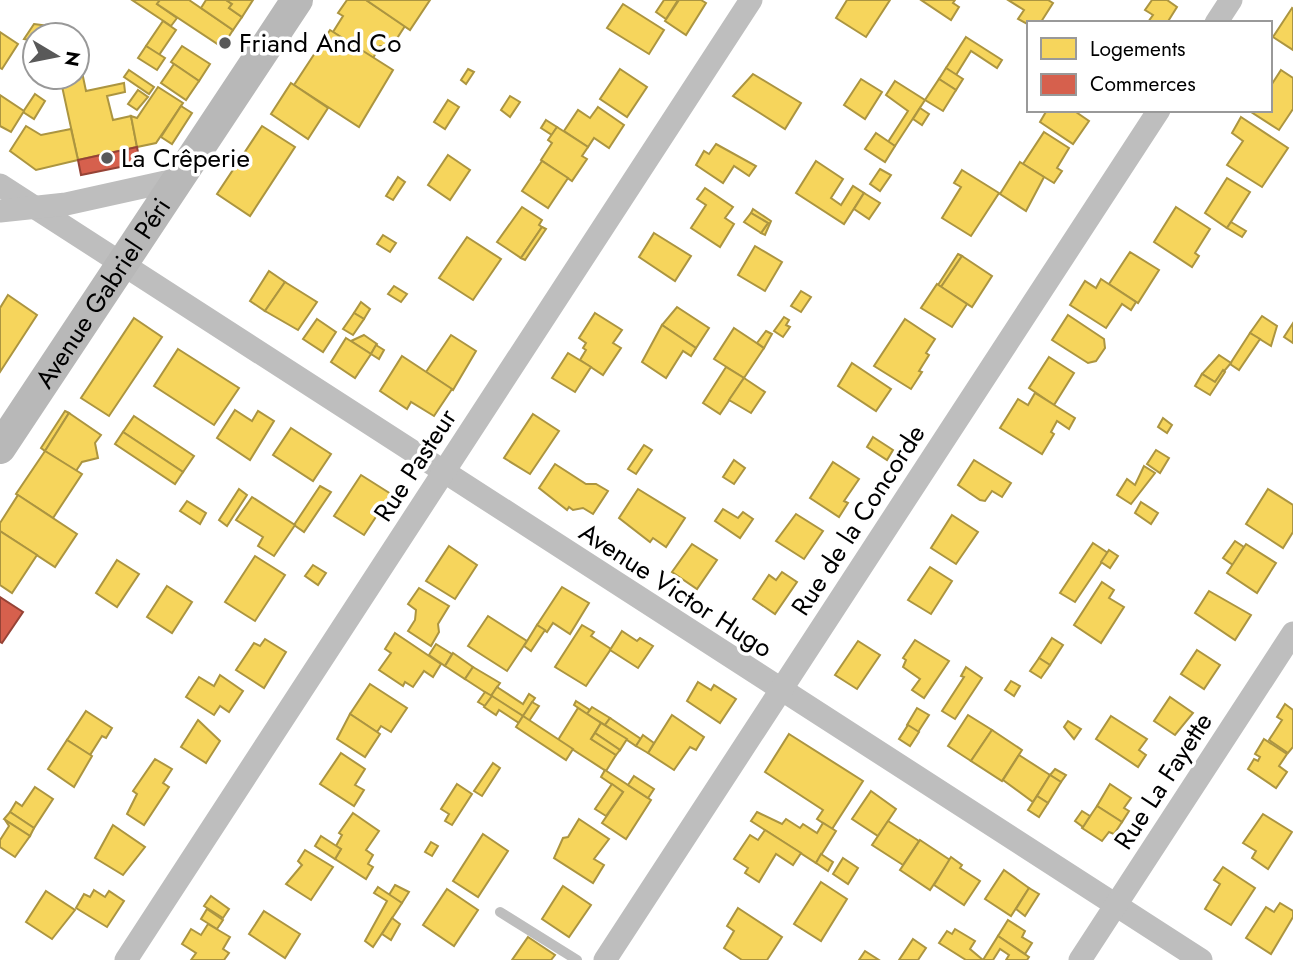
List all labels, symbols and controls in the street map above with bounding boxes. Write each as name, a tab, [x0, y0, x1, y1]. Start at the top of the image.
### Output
north arrow	[21, 21, 91, 91]
legend	[1027, 21, 1272, 112]
place label: Friand And Co	[239, 24, 401, 62]
text: Logements	[1090, 34, 1185, 64]
marker: Friand And Co	[217, 35, 233, 51]
text: N	[58, 49, 87, 69]
text: Commerces	[1090, 69, 1196, 99]
place label: La Crêperie	[121, 139, 250, 177]
marker: La Crêperie	[99, 150, 115, 166]
street label: Avenue Gabriel Péri	[26, 190, 180, 396]
street label: Rue Pasteur	[364, 401, 466, 529]
street label: Rue de la Concorde	[782, 417, 934, 623]
street label: Avenue Victor Hugo	[572, 513, 780, 667]
street label: Rue La Fayette	[1104, 705, 1222, 857]

